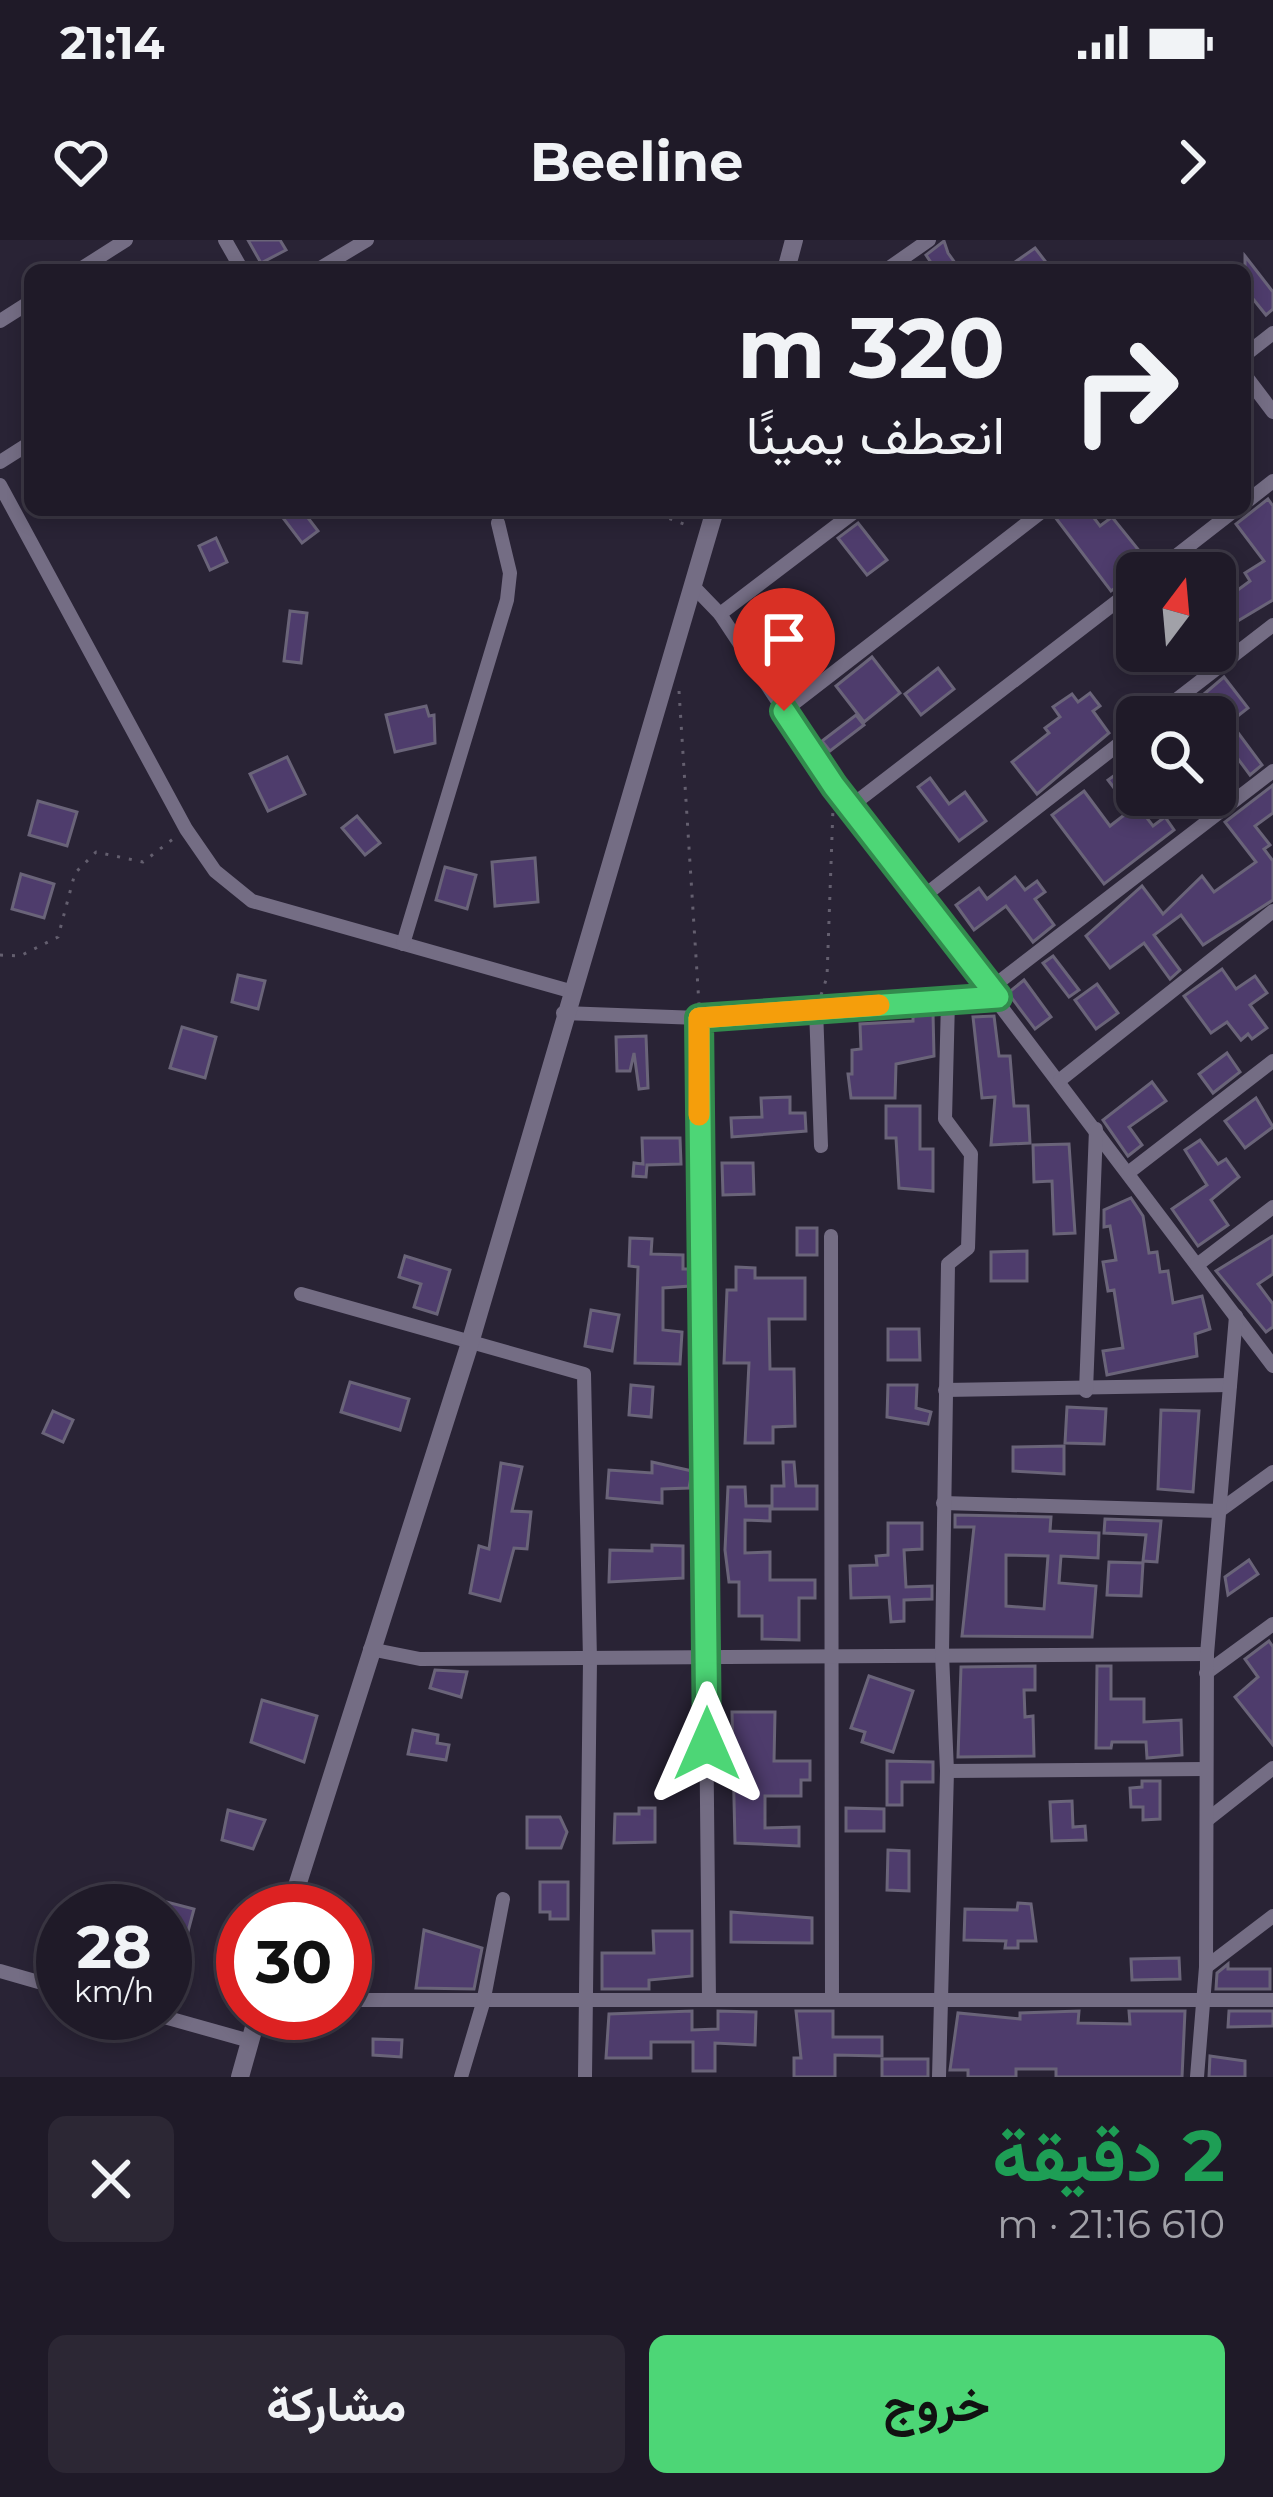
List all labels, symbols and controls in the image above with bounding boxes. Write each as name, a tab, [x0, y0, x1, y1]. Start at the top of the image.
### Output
text: 21:14	[60, 15, 165, 70]
icon: heart	[48, 129, 114, 195]
text: Beeline	[530, 129, 743, 195]
icon: forward	[1159, 129, 1225, 195]
text: 320 m	[737, 297, 1005, 399]
icon: right	[1047, 312, 1203, 468]
text: انعطف يمينًا	[746, 402, 1005, 468]
north arrow	[1116, 552, 1236, 672]
map controls	[1116, 552, 1236, 816]
pin	[733, 588, 835, 711]
icon: arrive	[751, 606, 817, 672]
button: search	[1116, 696, 1236, 816]
position arrow	[644, 1681, 770, 1807]
speed limit sign: 30	[216, 1884, 372, 2040]
text: 28	[77, 1910, 152, 1983]
text: km/h	[74, 1973, 154, 2010]
text: 2 دقيقة	[992, 2111, 1225, 2199]
button: close	[48, 2116, 174, 2242]
text: 610 m · 21:16	[997, 2200, 1225, 2248]
button: مشاركة	[48, 2335, 625, 2473]
button: خروج	[649, 2335, 1225, 2473]

